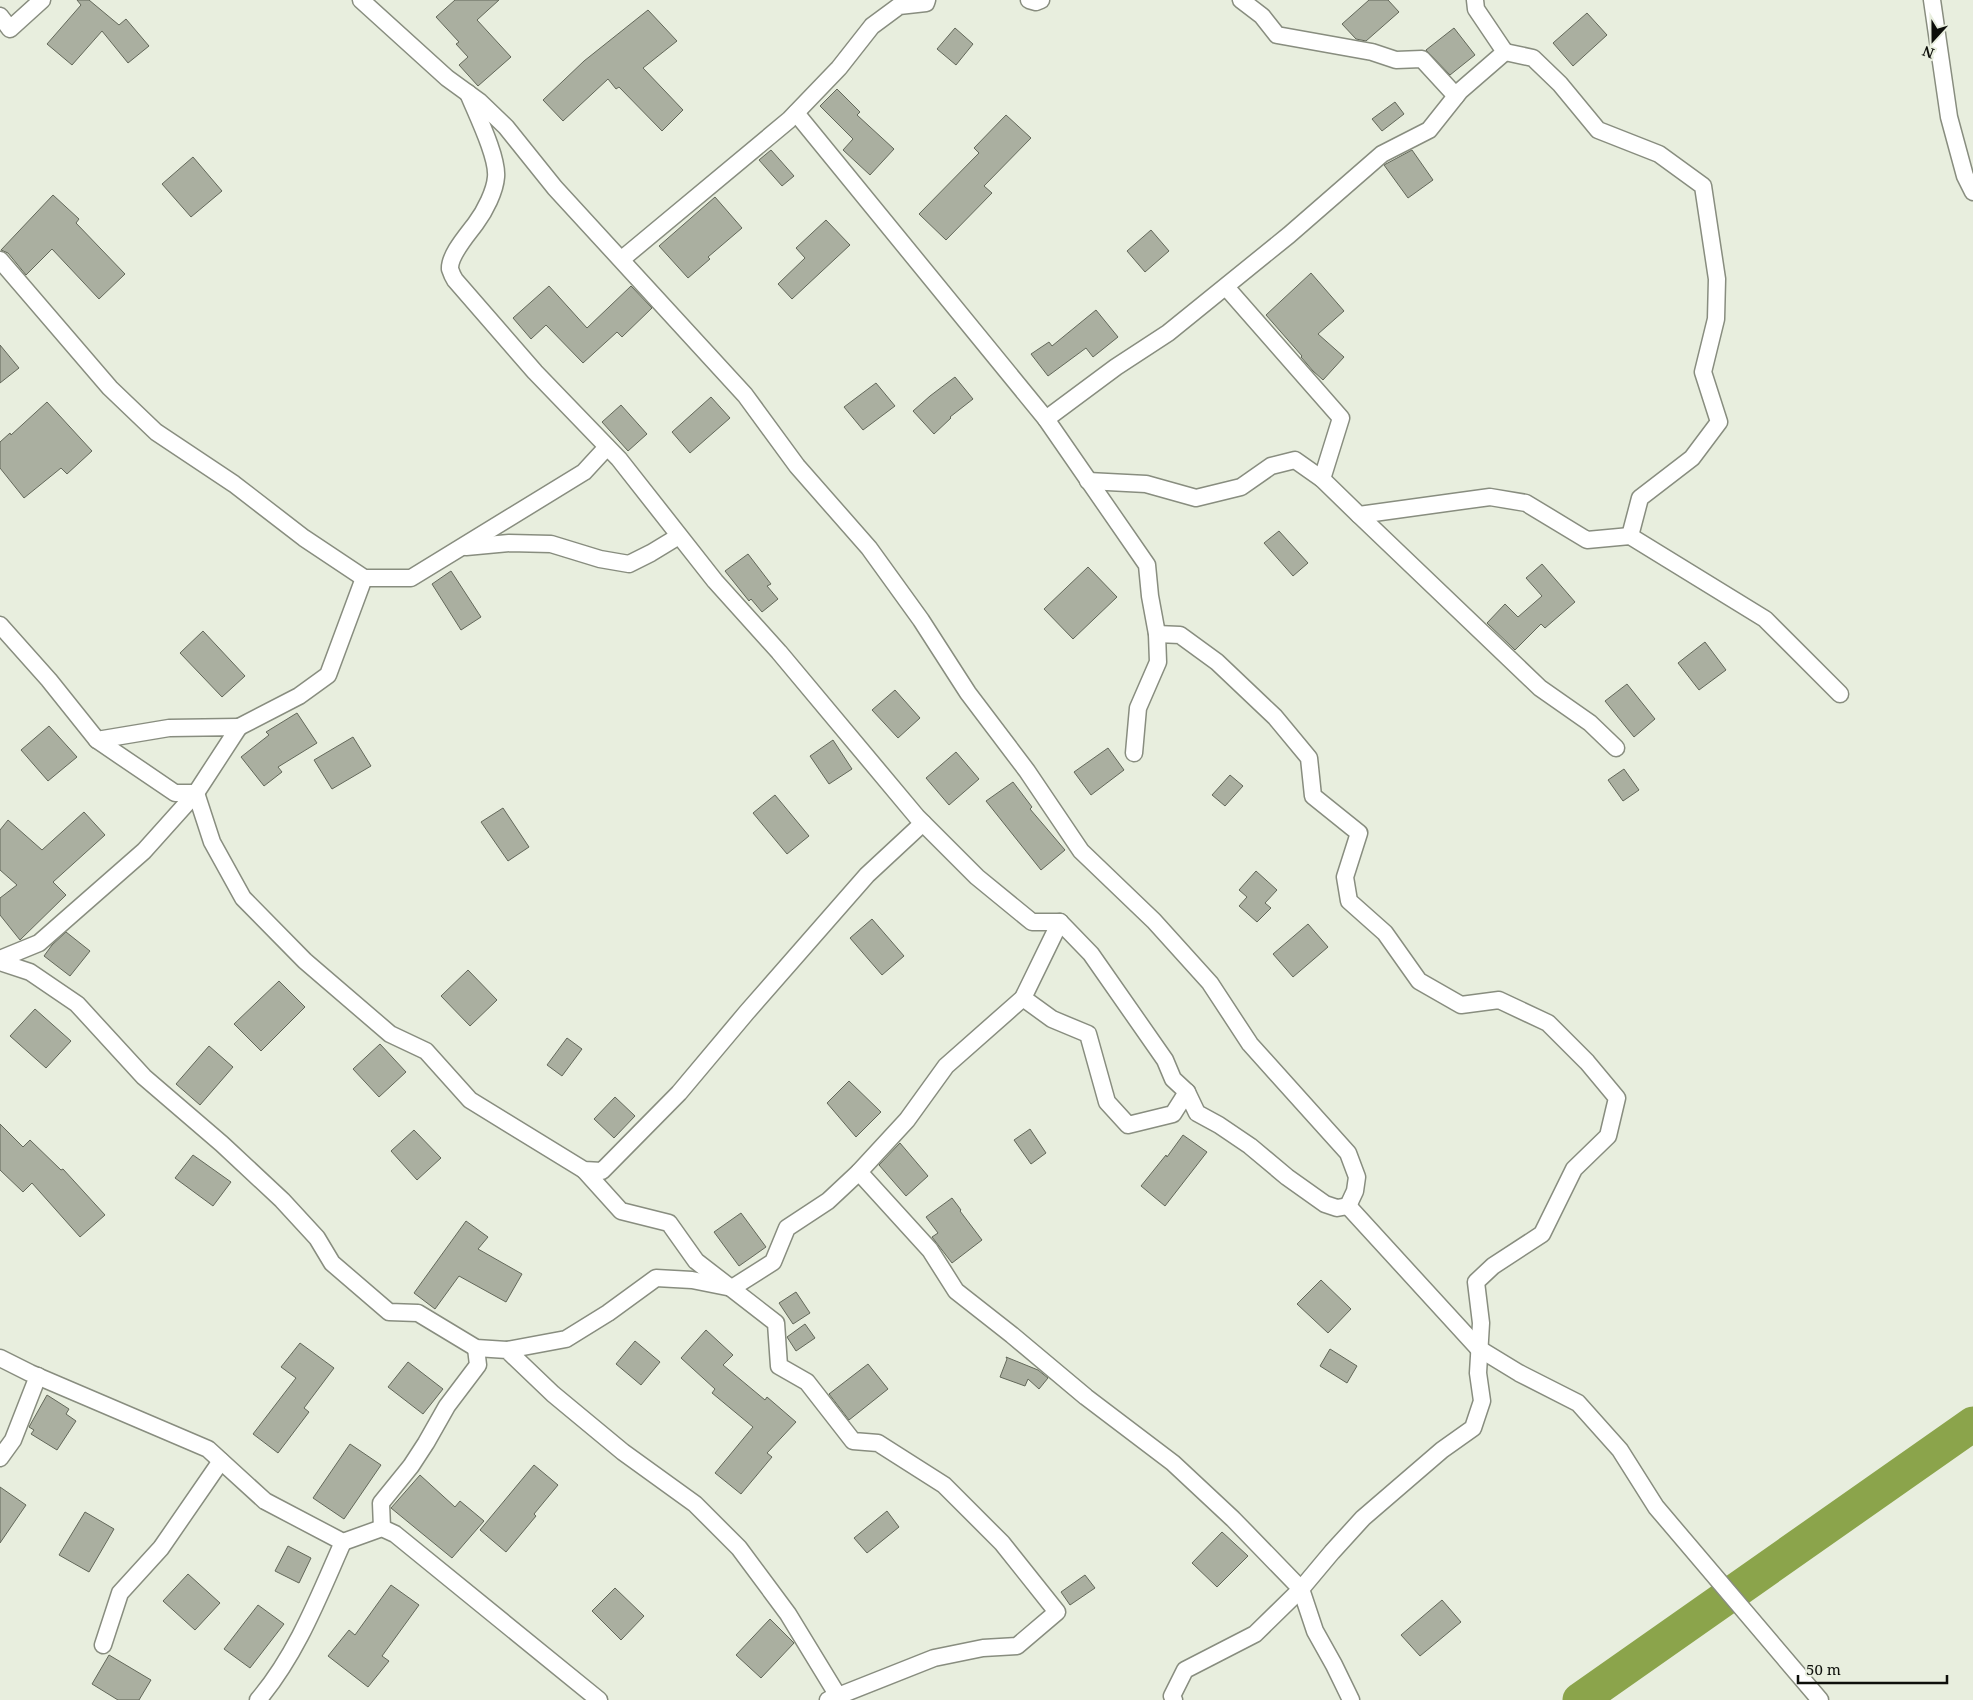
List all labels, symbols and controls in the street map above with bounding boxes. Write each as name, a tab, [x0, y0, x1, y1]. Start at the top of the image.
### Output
north arrow	[1908, 15, 1958, 65]
text: N	[1920, 42, 1937, 63]
scale bar	[1798, 1652, 1947, 1684]
text: 50 m	[1806, 1659, 1841, 1679]

